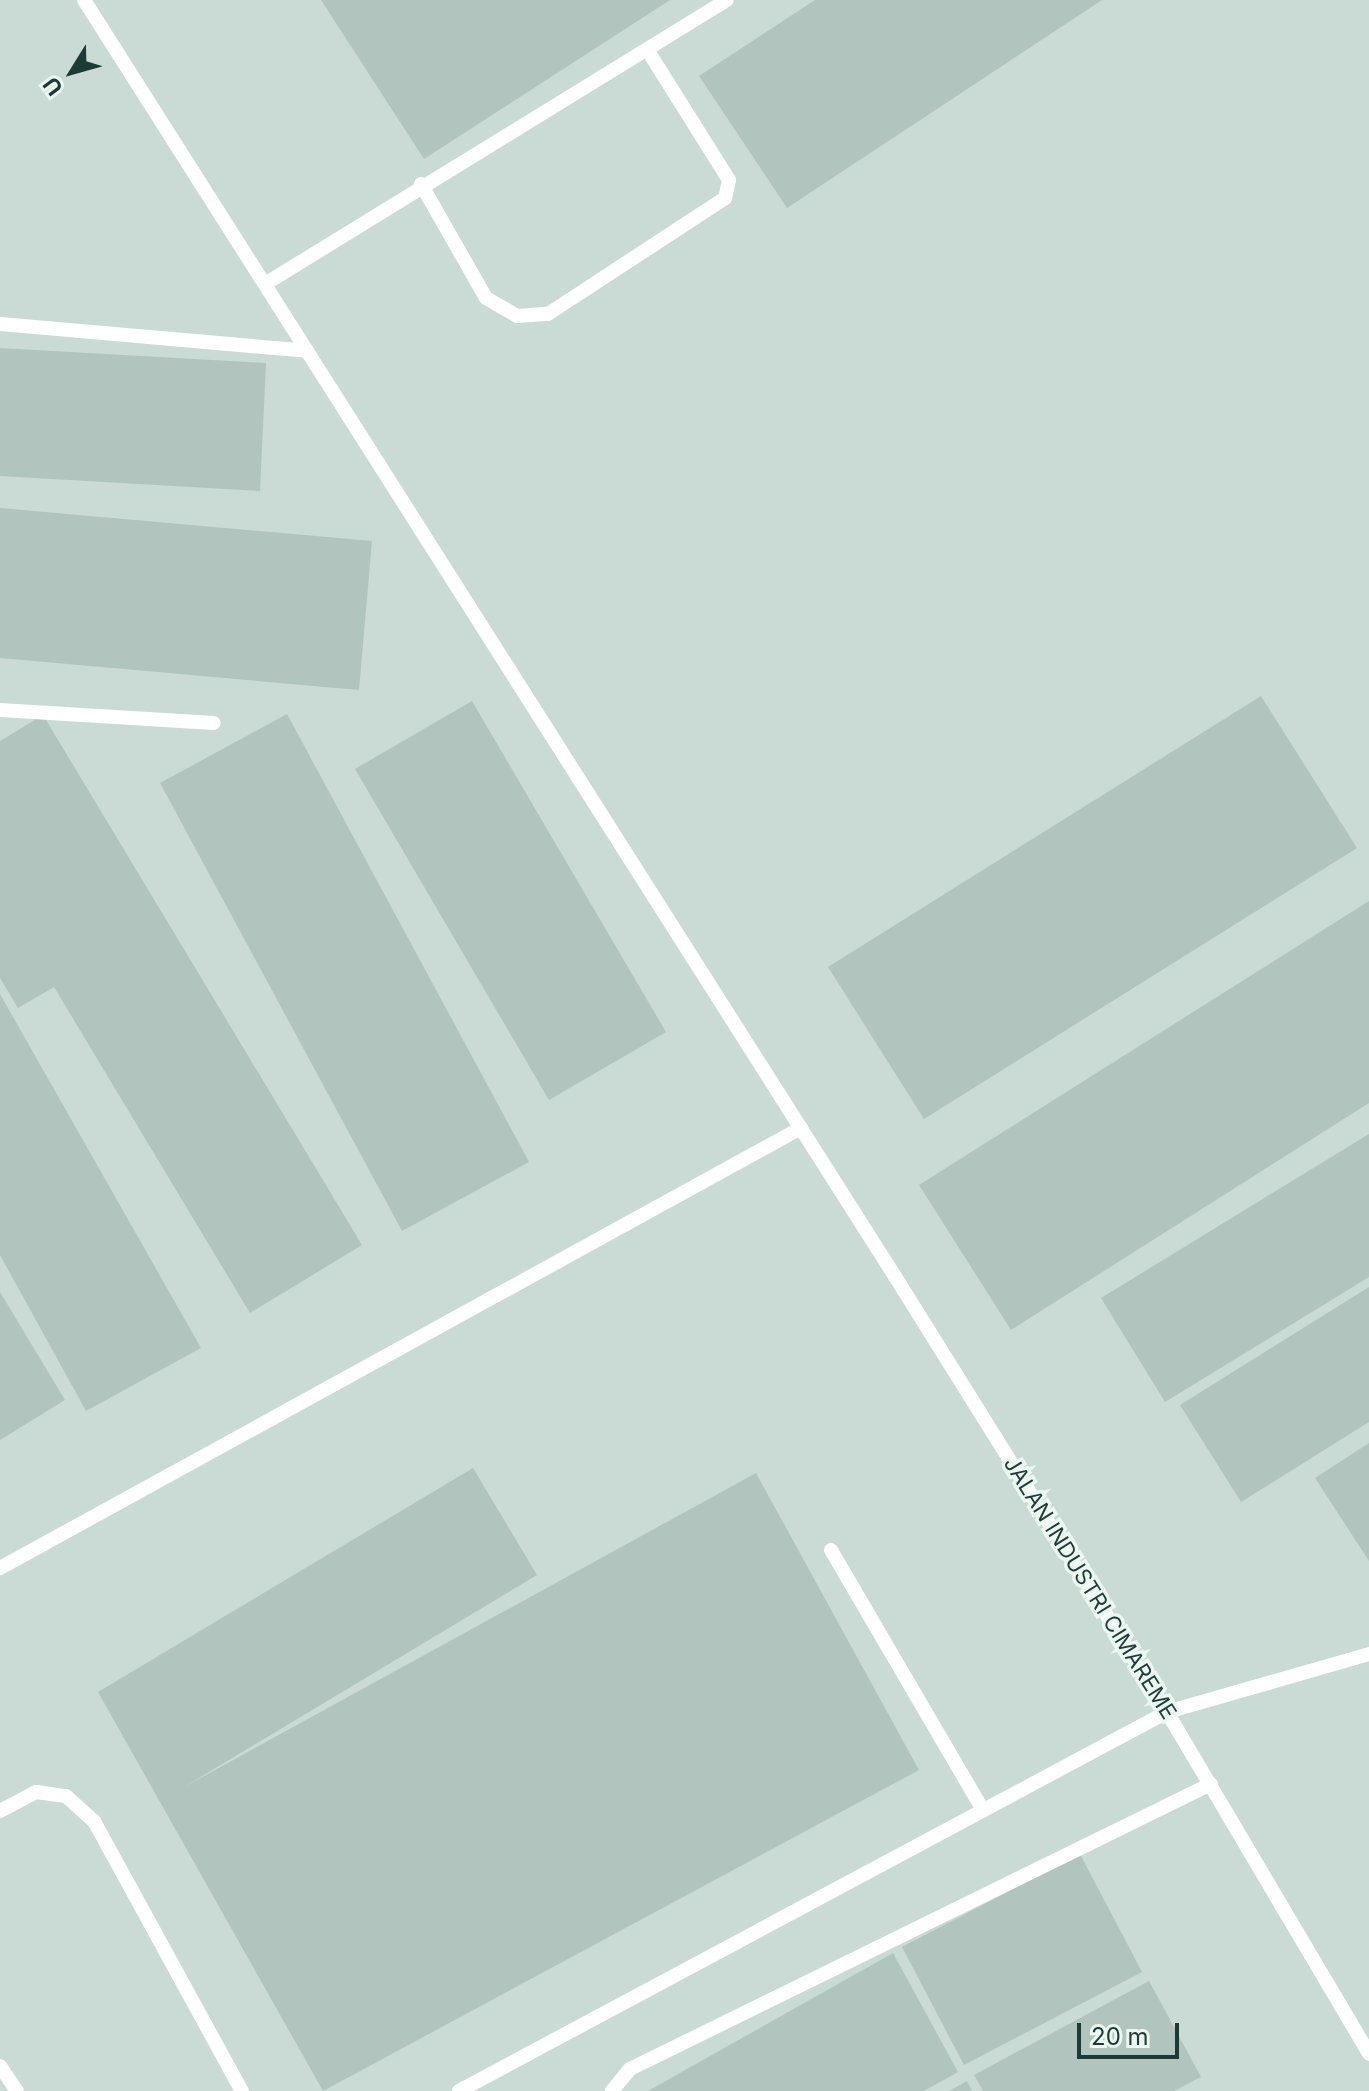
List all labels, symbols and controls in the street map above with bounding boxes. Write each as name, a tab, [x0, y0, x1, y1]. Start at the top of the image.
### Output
north arrow	[32, 32, 112, 112]
text: U	[38, 72, 68, 101]
street label: JALAN INDUSTRI CIMAREME	[998, 1452, 1182, 1724]
scale bar	[1081, 2007, 1183, 2057]
text: 20 m	[1091, 2022, 1149, 2051]

